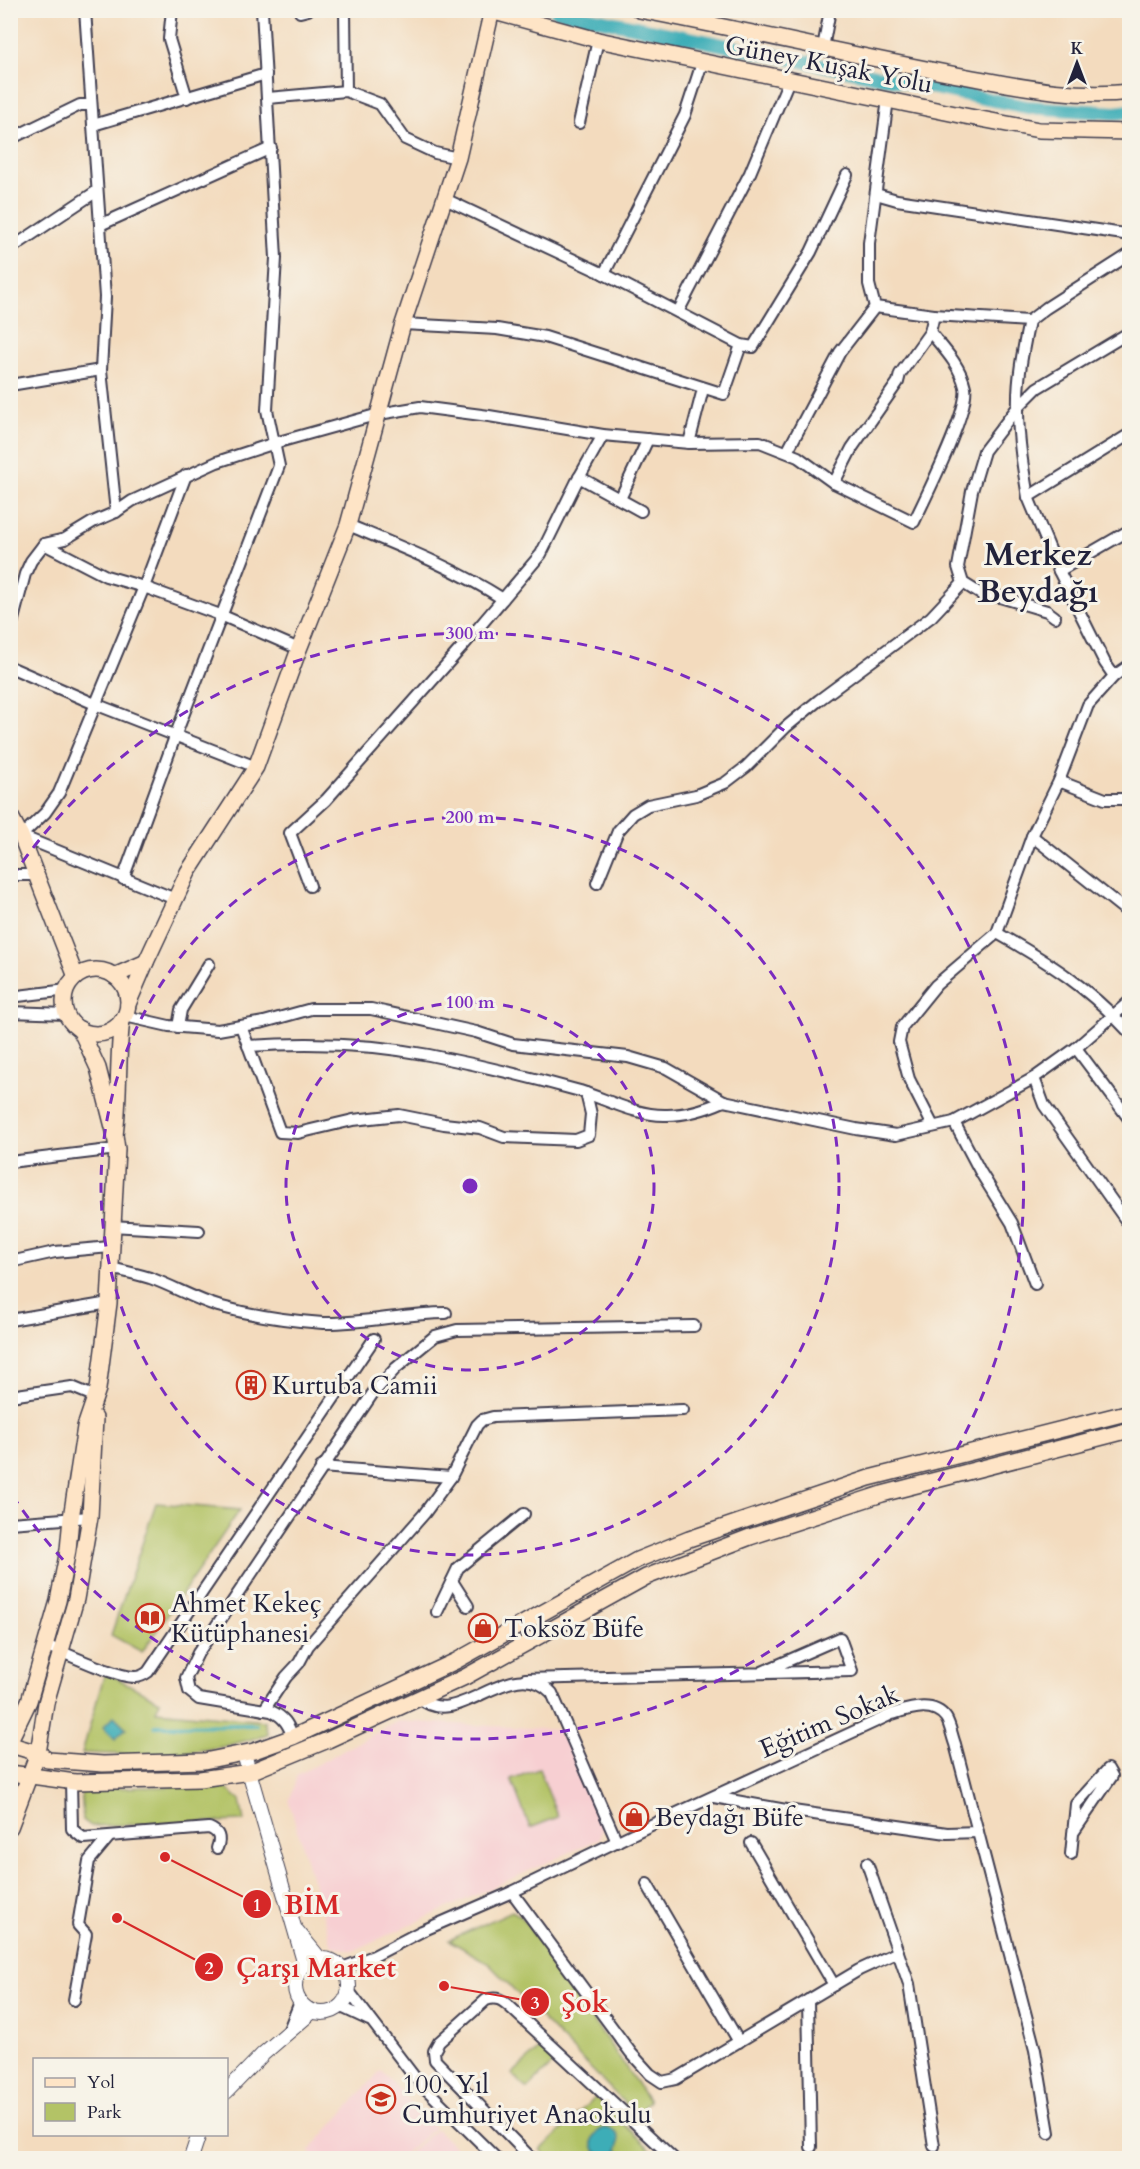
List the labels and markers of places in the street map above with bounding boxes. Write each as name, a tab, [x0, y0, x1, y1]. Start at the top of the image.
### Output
centre of rings	[460, 1176, 480, 1196]
place label: Kurtuba Camii	[272, 1368, 437, 1403]
building icon: Kurtuba Camii	[235, 1369, 267, 1401]
place label: Ahmet Kekeç Kütüphanesi	[171, 1586, 322, 1651]
library icon: Ahmet Kekeç Kütüphanesi	[134, 1602, 166, 1634]
place label: Toksöz Büfe	[504, 1611, 644, 1646]
shop icon: Toksöz Büfe	[467, 1612, 499, 1644]
place label: Beydağı Büfe	[655, 1800, 804, 1835]
shop icon: Beydağı Büfe	[618, 1801, 650, 1833]
callout: BİM	[242, 1882, 352, 1927]
callout: Çarşı Market	[194, 1945, 408, 1990]
callout: Şok	[520, 1980, 621, 2025]
place label: 100. Yıl Cumhuriyet Anaokulu	[402, 2067, 652, 2132]
school or university icon: 100. Yıl Cumhuriyet Anaokulu	[365, 2083, 397, 2115]

